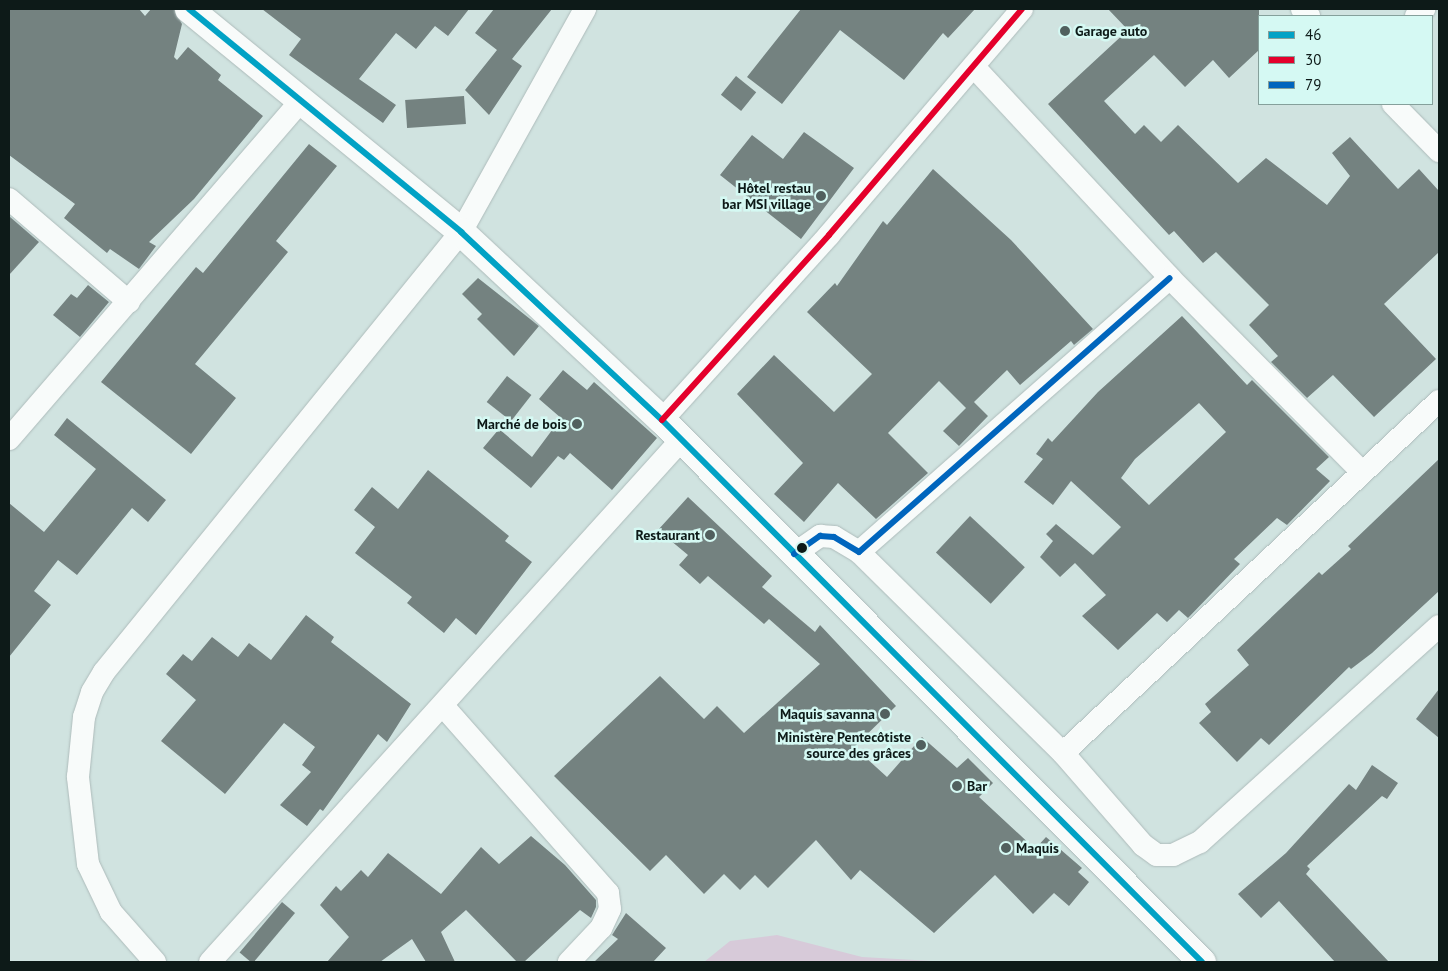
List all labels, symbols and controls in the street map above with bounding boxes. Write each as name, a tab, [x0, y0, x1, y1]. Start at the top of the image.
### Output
legend	[1258, 15, 1433, 105]
place label: Garage auto	[1075, 23, 1147, 39]
marker: Garage auto	[1059, 25, 1071, 37]
text: 46	[1305, 25, 1321, 44]
text: 30	[1305, 50, 1321, 69]
text: 79	[1305, 75, 1321, 94]
place label: Hôtel restau bar MSI village	[722, 180, 811, 212]
marker: Hôtel restau bar MSI village	[815, 190, 827, 202]
place label: Marché de bois	[477, 416, 567, 432]
marker: Marché de bois	[571, 418, 583, 430]
place label: Restaurant	[635, 527, 700, 543]
marker: Restaurant	[704, 529, 716, 541]
unlabelled marker	[797, 543, 807, 553]
place label: Maquis savanna	[780, 706, 875, 722]
marker: Maquis savanna	[879, 708, 891, 720]
place label: Ministère Pentecôtiste source des grâces	[777, 729, 911, 762]
marker: Ministère Pentecôtiste source des grâces	[915, 739, 927, 751]
place label: Bar	[967, 778, 987, 794]
marker: Bar	[951, 780, 963, 792]
place label: Maquis	[1016, 840, 1059, 856]
marker: Maquis	[1000, 842, 1012, 854]

